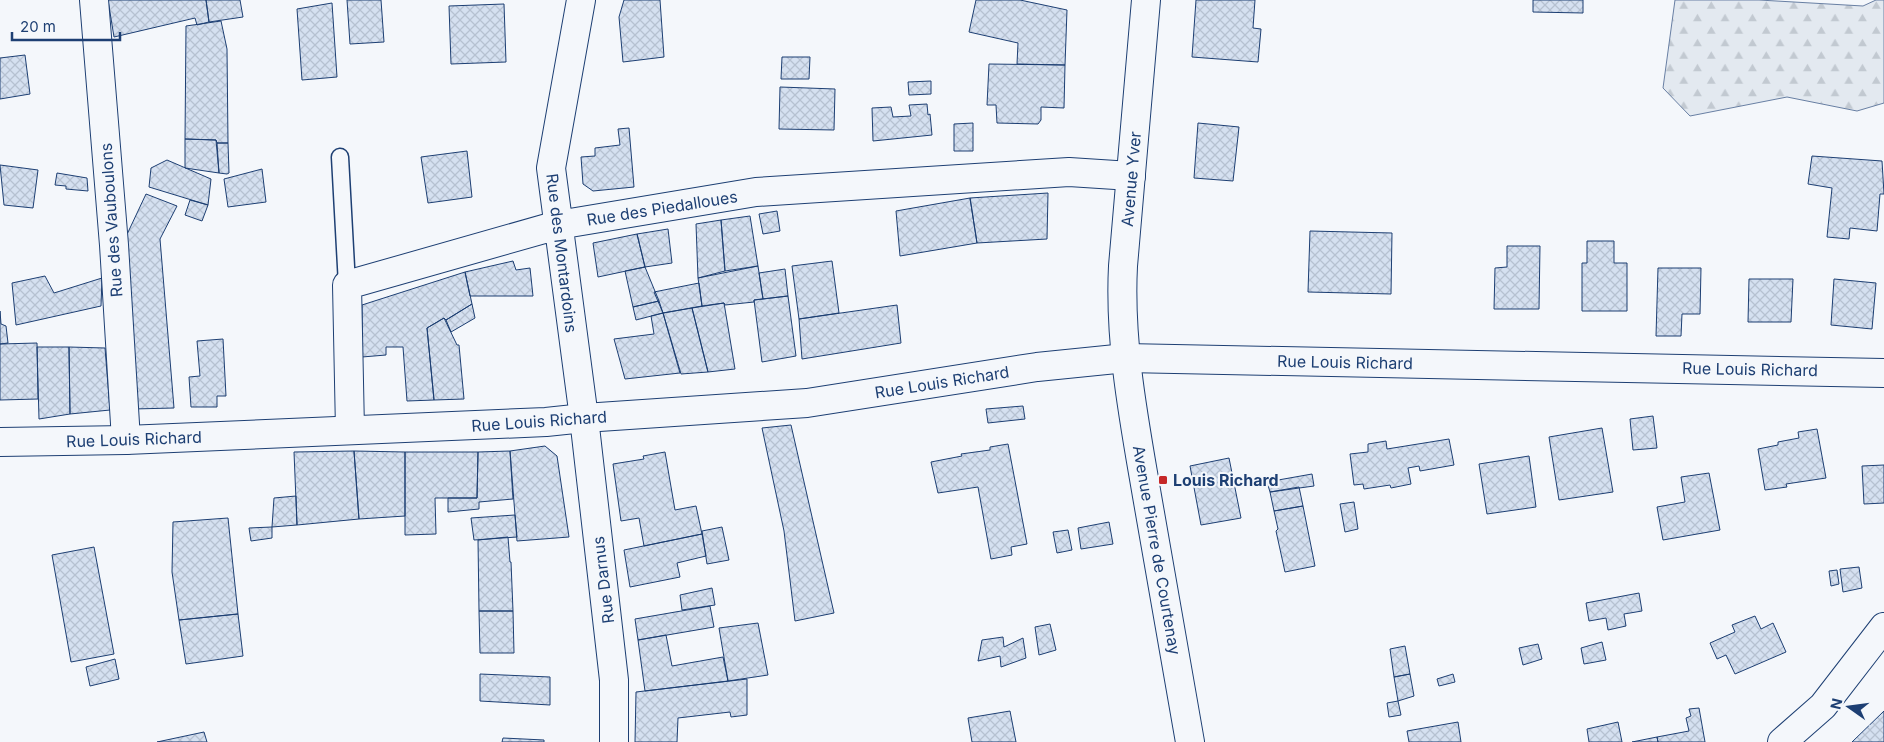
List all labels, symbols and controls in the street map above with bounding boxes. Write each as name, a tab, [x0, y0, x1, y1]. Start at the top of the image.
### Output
scale bar	[12, 10, 120, 42]
text: 20 m	[20, 17, 56, 36]
street label: Avenue Yver	[1117, 131, 1145, 227]
street label: Rue des Vauboulons	[96, 142, 126, 298]
street label: Rue des Montardoins	[542, 172, 582, 334]
street label: Rue des Piedalloues	[585, 186, 739, 230]
street label: Rue Louis Richard	[1277, 351, 1413, 373]
street label: Rue Louis Richard	[1682, 358, 1818, 380]
street label: Rue Louis Richard	[873, 361, 1011, 403]
street label: Rue Louis Richard	[471, 406, 607, 436]
street label: Rue Louis Richard	[66, 427, 202, 451]
street label: Avenue Pierre de Courtenay	[1129, 444, 1185, 656]
place label: Louis Richard	[1173, 470, 1279, 490]
marker: Louis Richard	[1157, 474, 1169, 486]
street label: Rue Darnus	[588, 535, 618, 625]
north arrow	[1824, 682, 1874, 732]
text: N	[1826, 697, 1845, 711]

